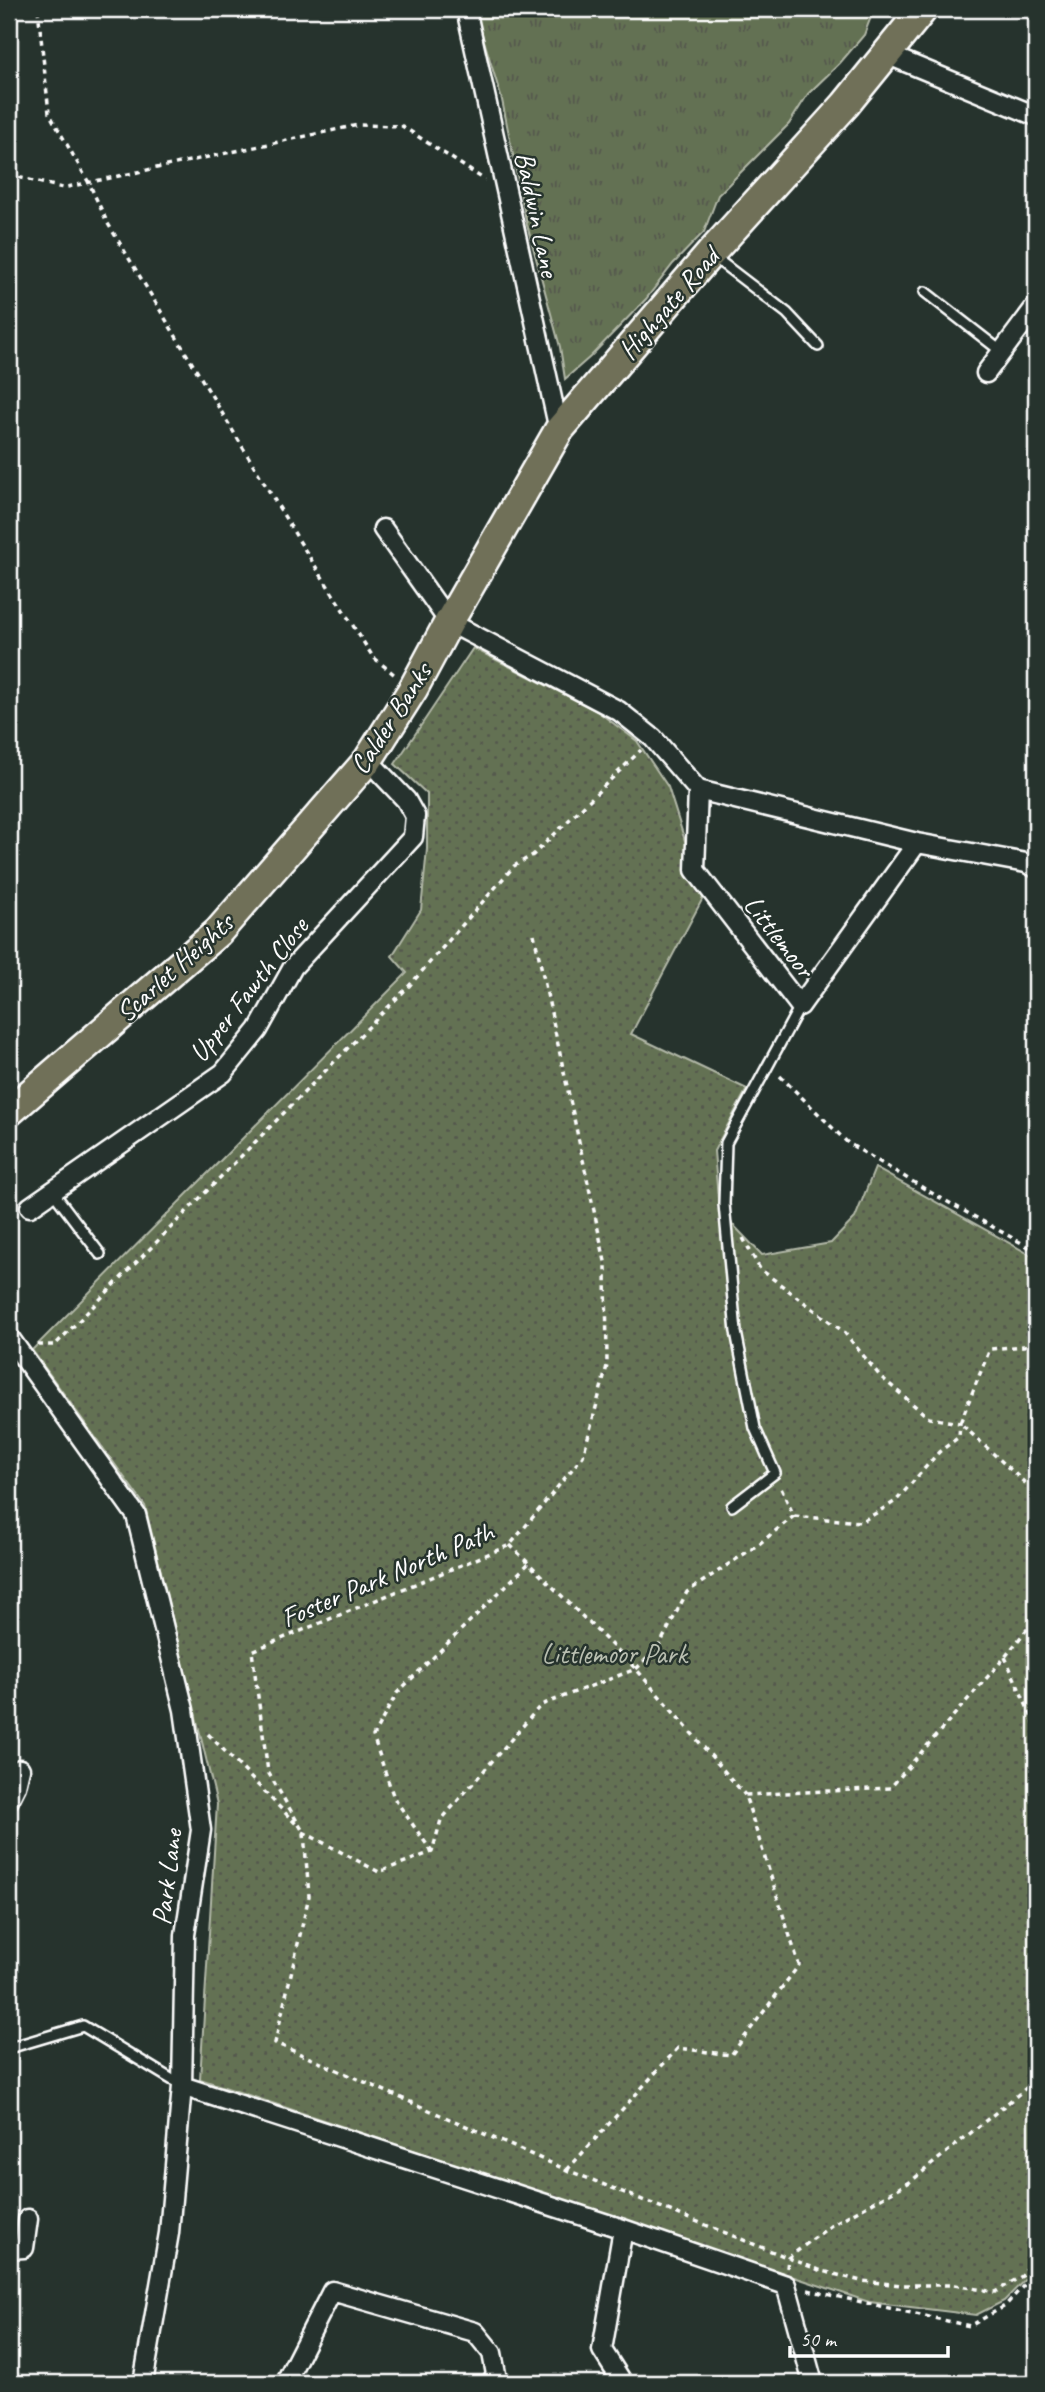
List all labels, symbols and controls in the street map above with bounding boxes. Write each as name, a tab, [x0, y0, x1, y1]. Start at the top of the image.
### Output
street label: Baldwin Lane	[507, 148, 568, 282]
street label: Highgate Road	[610, 237, 729, 367]
street label: Calder Banks	[342, 654, 441, 780]
street label: Littlemoor	[736, 888, 824, 986]
street label: Scarlet Heights	[108, 904, 242, 1029]
street label: Upper Fawth Close	[181, 908, 317, 1069]
street label: Foster Park North Path	[276, 1513, 501, 1635]
park label: Littlemoor Park	[541, 1636, 689, 1671]
street label: Park Lane	[143, 1825, 190, 1927]
scale bar	[790, 2315, 947, 2359]
text: 50 m	[800, 2326, 838, 2352]

